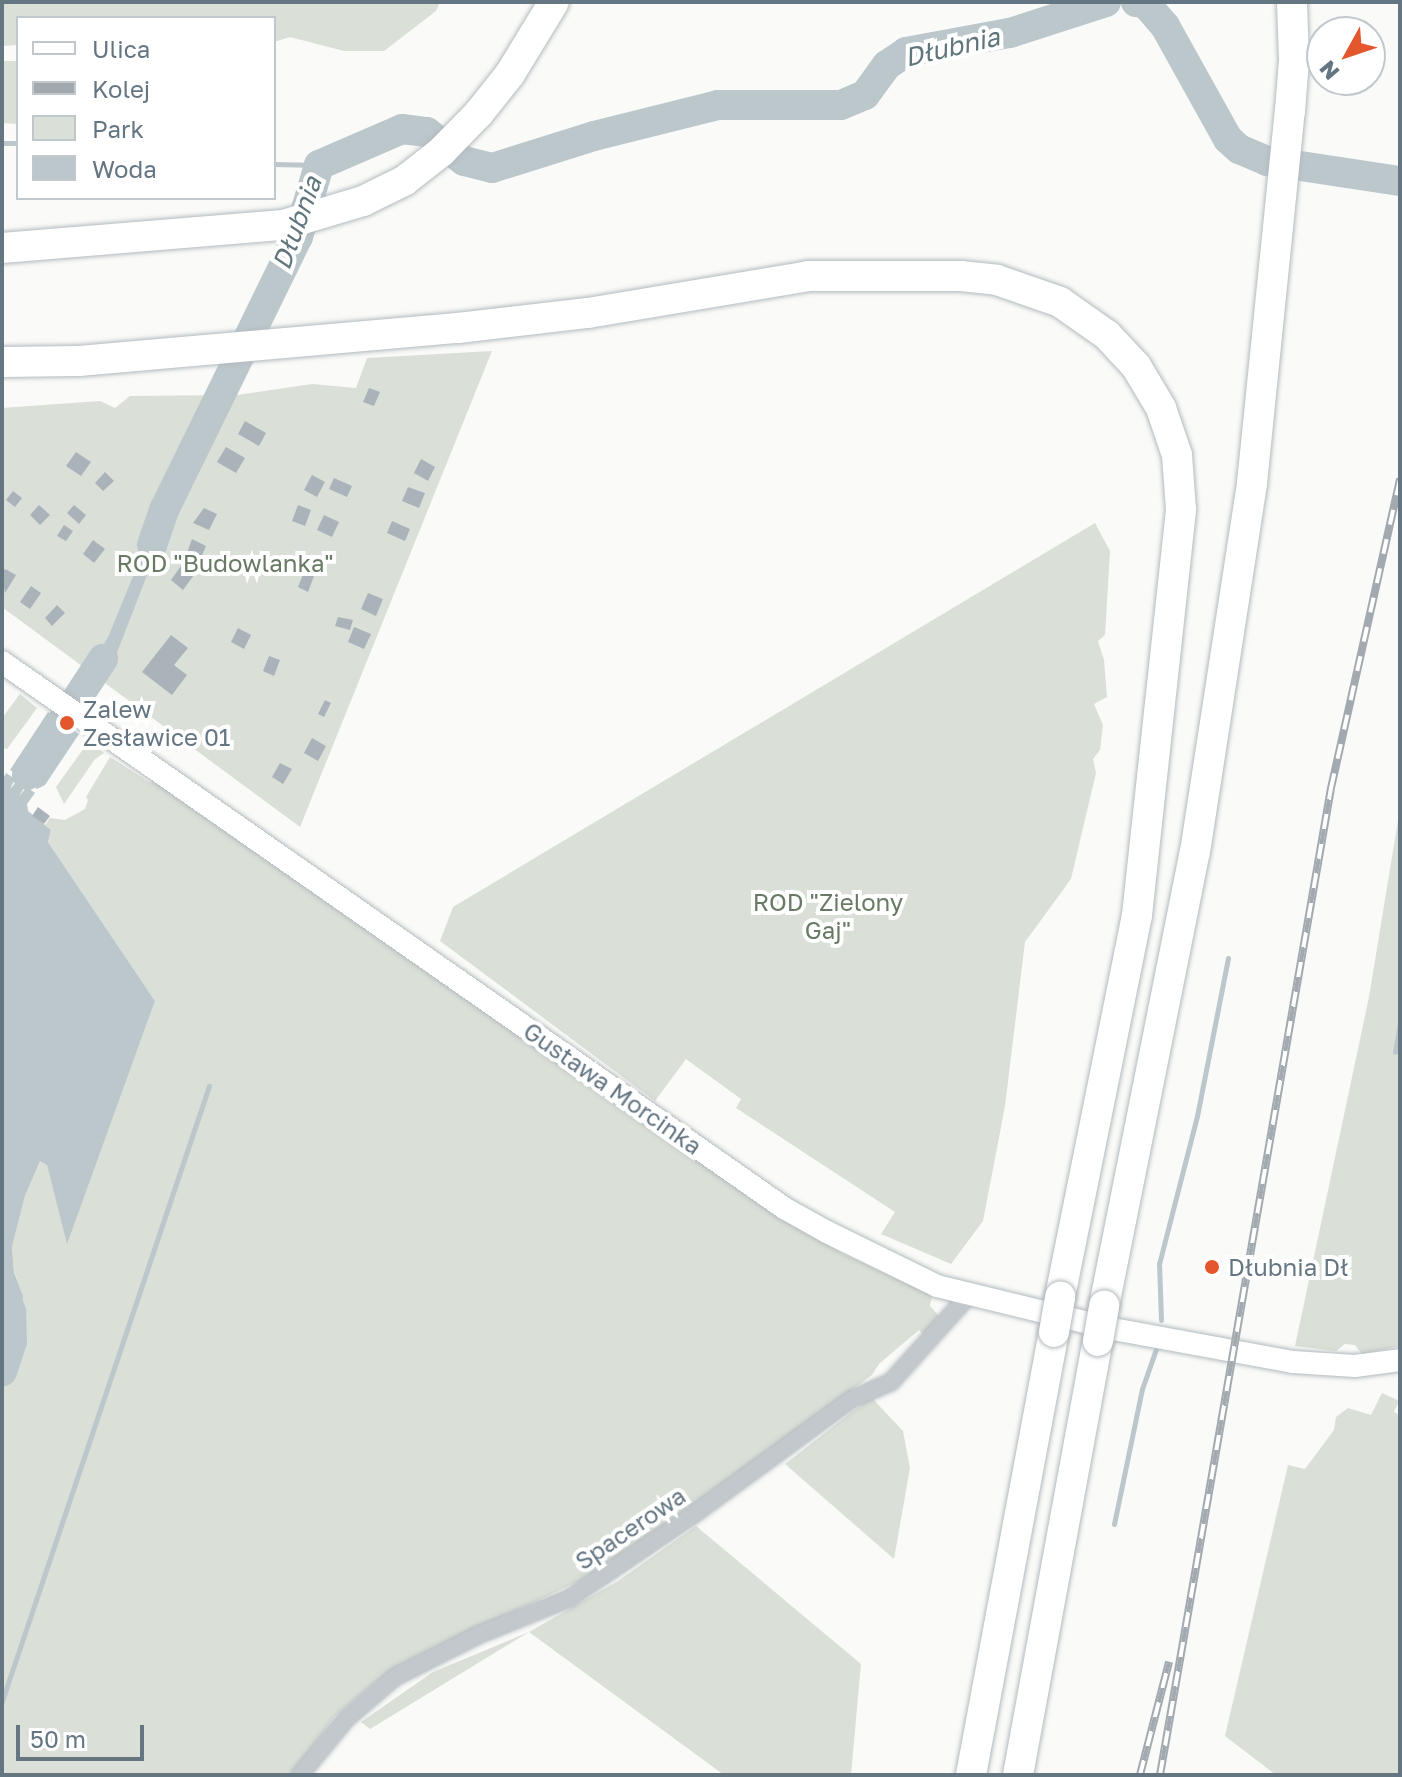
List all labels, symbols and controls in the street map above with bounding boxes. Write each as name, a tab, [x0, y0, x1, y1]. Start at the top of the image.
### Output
legend	[16, 16, 276, 200]
north arrow	[1306, 16, 1386, 96]
water label: Dłubnia	[901, 21, 1003, 73]
text: Ulica	[92, 34, 150, 63]
text: N	[1313, 55, 1344, 86]
text: Kolej	[92, 74, 150, 103]
text: Park	[92, 114, 144, 143]
text: Woda	[92, 154, 157, 183]
water label: Dłubnia	[266, 172, 328, 274]
park label: ROD "Budowlanka"	[116, 549, 334, 577]
place label: Zalew Zesławice 01	[83, 695, 230, 751]
marker: Zalew Zesławice 01	[58, 714, 76, 732]
park label: ROD "Zielony Gaj"	[753, 888, 903, 944]
street label: Gustawa Morcinka	[518, 1016, 708, 1160]
place label: Dłubnia Dł	[1228, 1253, 1348, 1281]
marker: Dłubnia Dł	[1203, 1258, 1221, 1276]
street label: Spacerowa	[570, 1481, 690, 1575]
scale bar	[20, 1709, 148, 1759]
text: 50 m	[30, 1724, 86, 1753]

